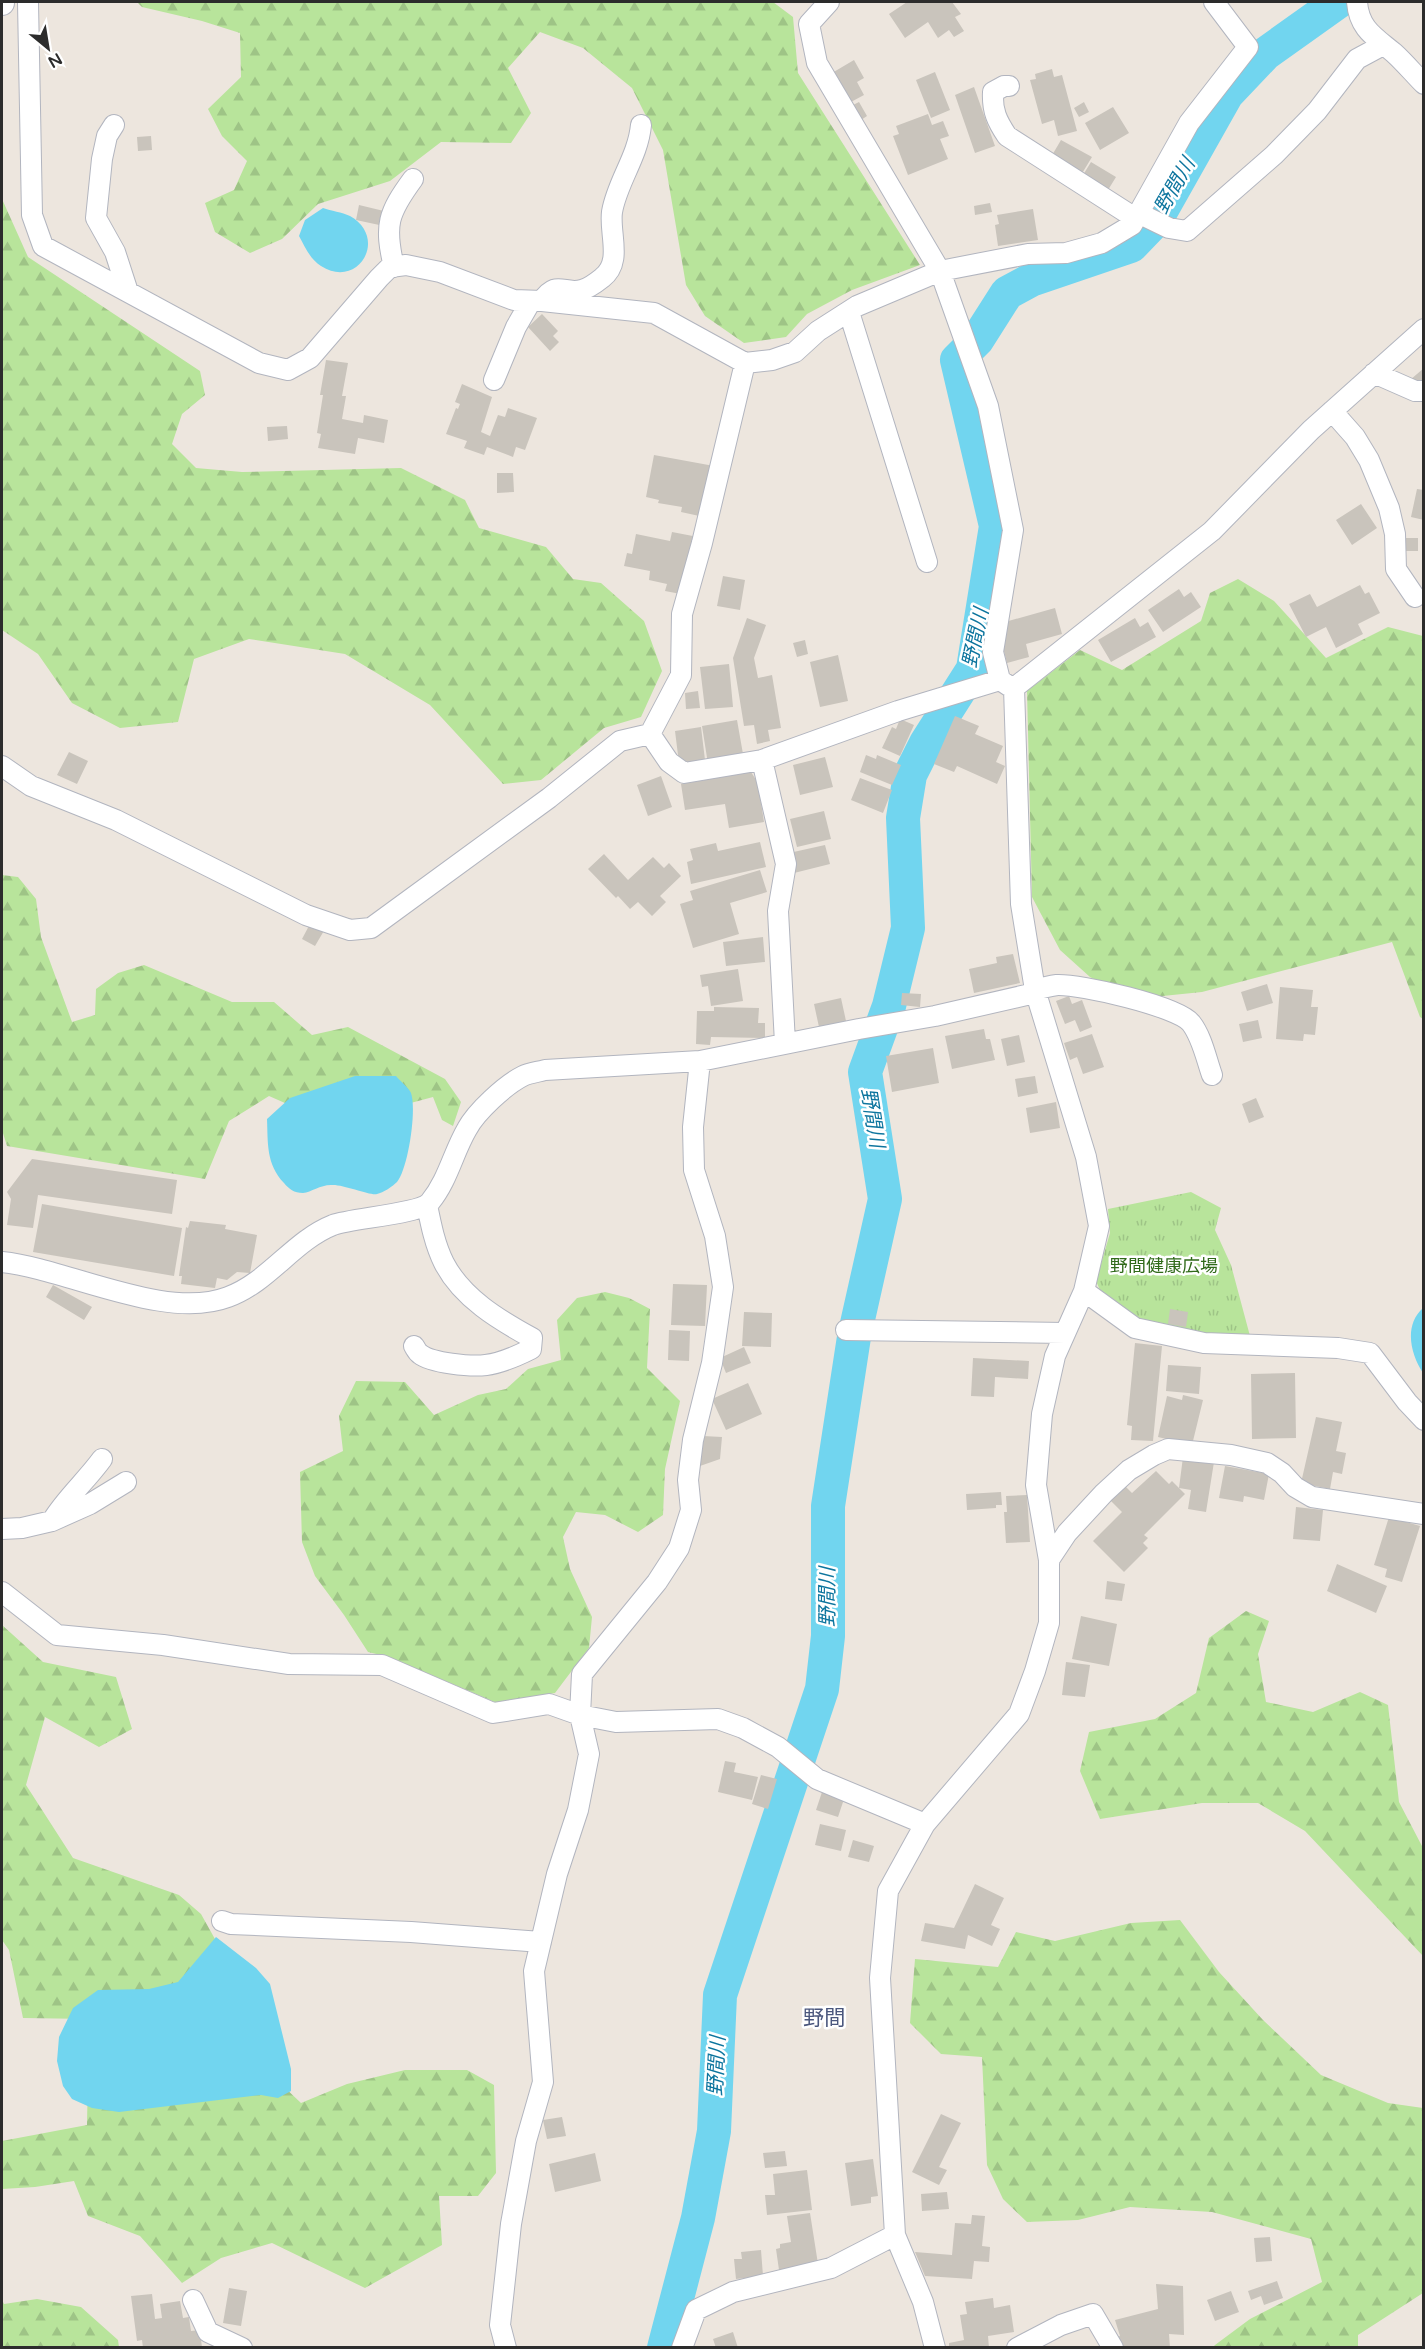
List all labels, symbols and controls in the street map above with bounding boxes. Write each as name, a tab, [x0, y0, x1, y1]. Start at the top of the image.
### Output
north arrow	[18, 18, 78, 78]
text: N	[44, 48, 66, 72]
water label: 野間川	[1150, 152, 1201, 218]
water label: 野間川	[958, 604, 994, 670]
water label: 野間川	[855, 1086, 889, 1151]
park label: 野間健康広場	[1110, 1255, 1218, 1277]
water label: 野間川	[816, 1565, 840, 1627]
district label: 野間	[803, 2006, 845, 2031]
water label: 野間川	[703, 2033, 731, 2097]

